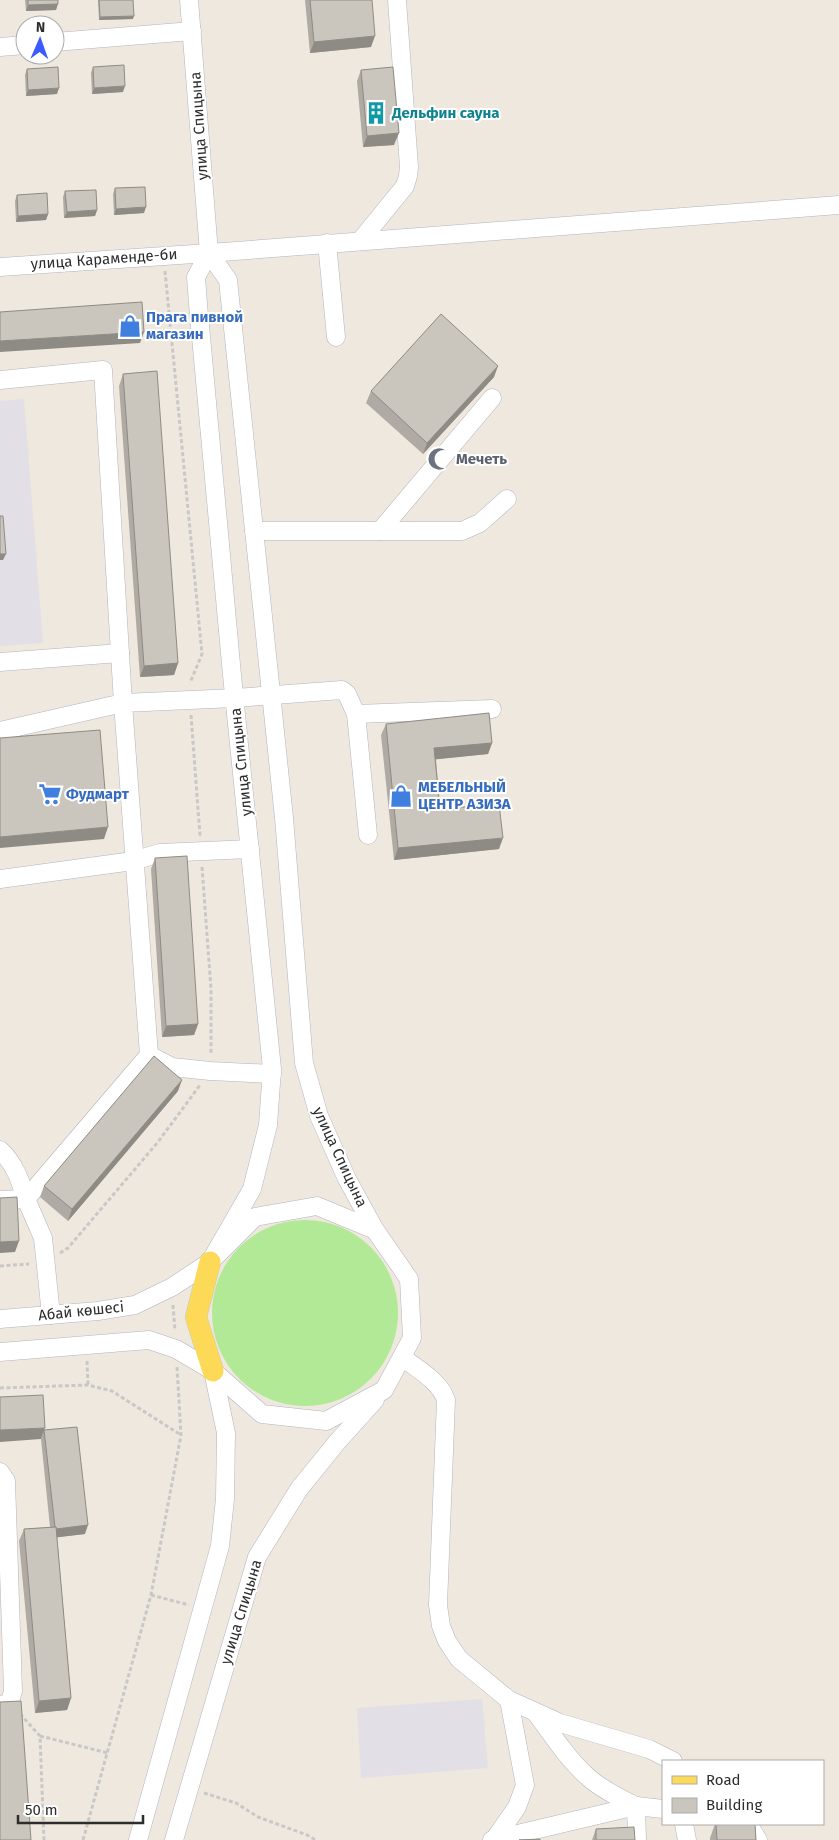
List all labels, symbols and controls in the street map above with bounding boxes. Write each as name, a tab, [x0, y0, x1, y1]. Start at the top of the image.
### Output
north arrow	[15, 15, 65, 65]
text: N	[35, 19, 45, 36]
street label: улица Спицына	[186, 71, 212, 181]
building icon: Дельфин сауна	[363, 100, 389, 126]
place label: Дельфин сауна	[391, 104, 500, 122]
street label: улица Караменде-би	[30, 245, 178, 273]
place label: Прага пивной магазин	[146, 308, 243, 343]
shop icon: Прага пивной магазин	[117, 313, 143, 339]
mosque icon: Мечеть	[426, 446, 452, 472]
place label: Мечеть	[456, 450, 507, 468]
street label: улица Спицына	[226, 707, 256, 817]
place label: МЕБЕЛЬНЫЙ ЦЕНТР АЗИЗА	[418, 778, 512, 813]
supermarket icon: Фудмарт	[37, 781, 63, 807]
shop icon: МЕБЕЛЬНЫЙ ЦЕНТР АЗИЗА	[388, 783, 414, 809]
place label: Фудмарт	[66, 785, 130, 803]
street label: улица Спицына	[309, 1104, 371, 1210]
street label: Абай көшесі	[37, 1298, 125, 1324]
street label: улица Спицына	[217, 1557, 265, 1667]
legend	[662, 1760, 824, 1825]
text: Road	[706, 1771, 741, 1789]
scale bar	[18, 1792, 142, 1824]
text: Building	[706, 1796, 762, 1814]
text: 50 m	[25, 1801, 58, 1819]

